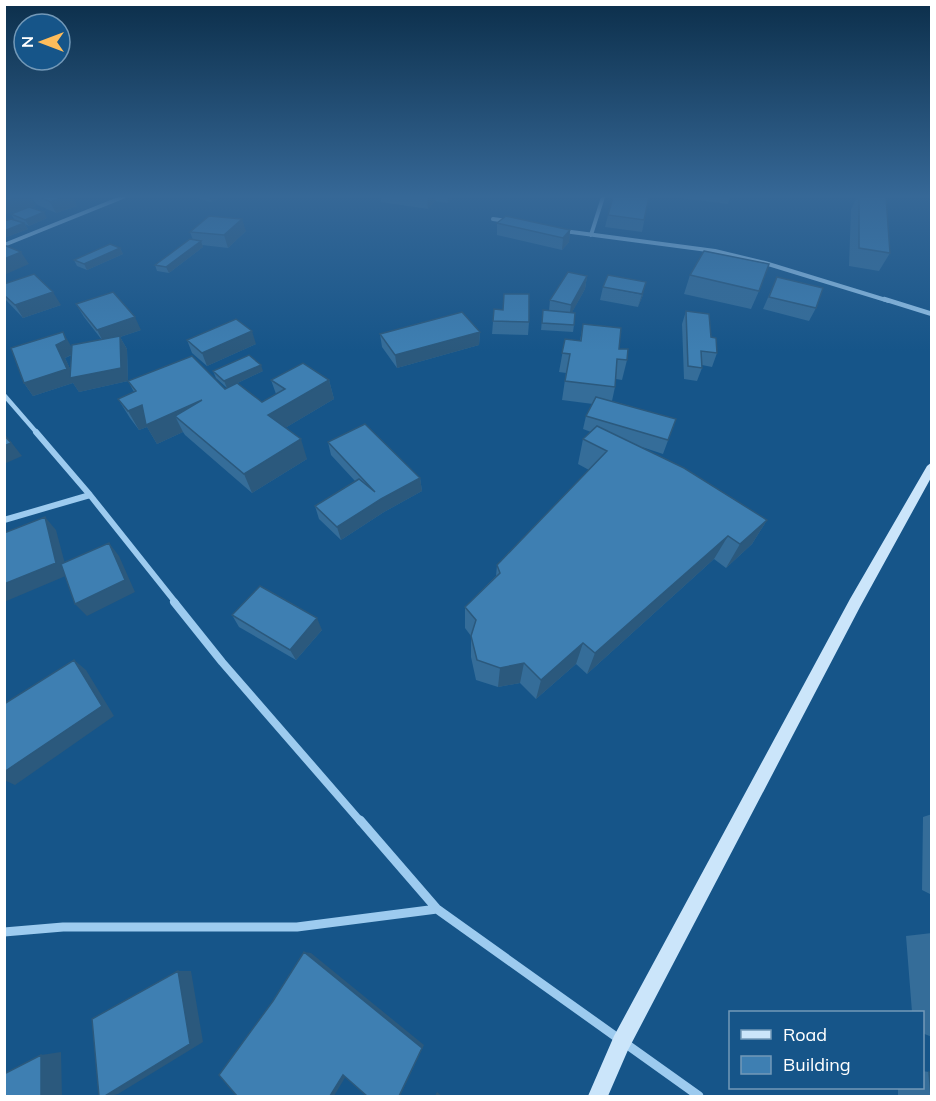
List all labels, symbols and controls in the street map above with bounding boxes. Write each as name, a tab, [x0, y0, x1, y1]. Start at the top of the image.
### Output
north arrow	[12, 12, 72, 72]
text: N	[17, 36, 37, 48]
legend	[729, 1011, 924, 1089]
text: Road	[783, 1023, 827, 1046]
text: Building	[783, 1053, 851, 1076]

